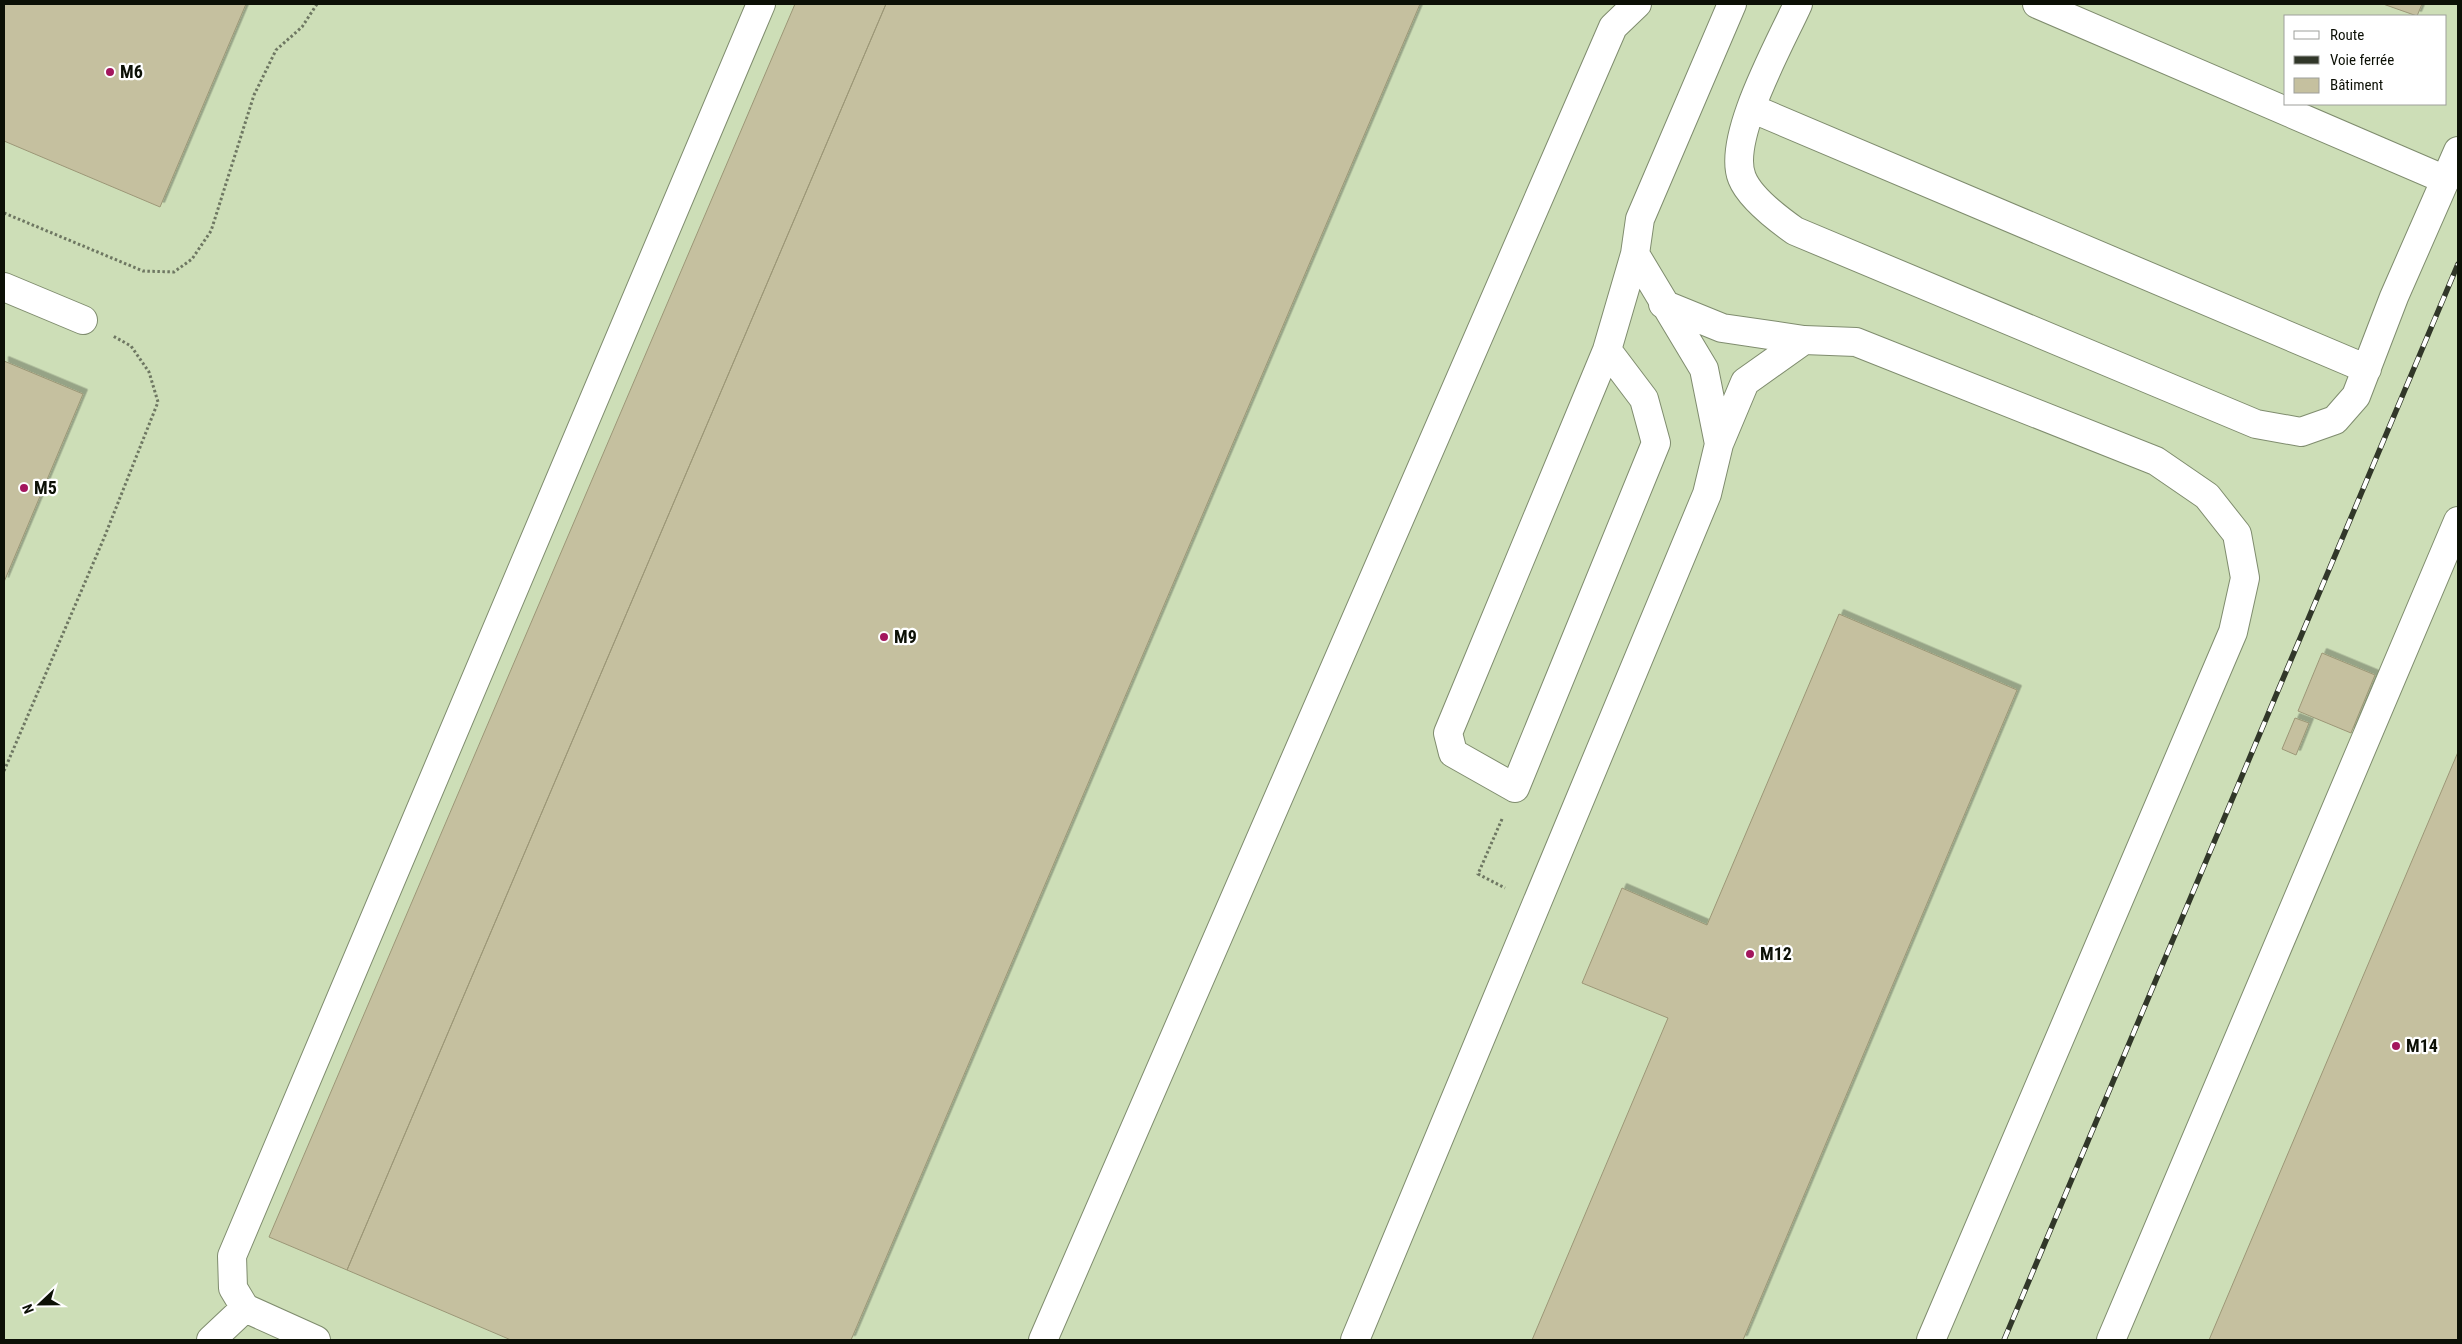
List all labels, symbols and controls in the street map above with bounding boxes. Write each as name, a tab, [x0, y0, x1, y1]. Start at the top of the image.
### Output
legend	[2284, 15, 2447, 105]
text: Route	[2330, 26, 2364, 44]
text: Voie ferrée	[2330, 51, 2394, 69]
place label: M6	[120, 61, 143, 82]
marker: M6	[104, 66, 116, 78]
text: Bâtiment	[2330, 76, 2383, 94]
place label: M5	[34, 477, 57, 498]
marker: M5	[18, 482, 30, 494]
place label: M9	[894, 626, 917, 647]
marker: M9	[878, 631, 890, 643]
place label: M12	[1760, 943, 1792, 964]
marker: M12	[1744, 948, 1756, 960]
place label: M14	[2406, 1035, 2438, 1056]
marker: M14	[2390, 1040, 2402, 1052]
north arrow	[15, 1279, 65, 1329]
text: N	[19, 1302, 37, 1316]

